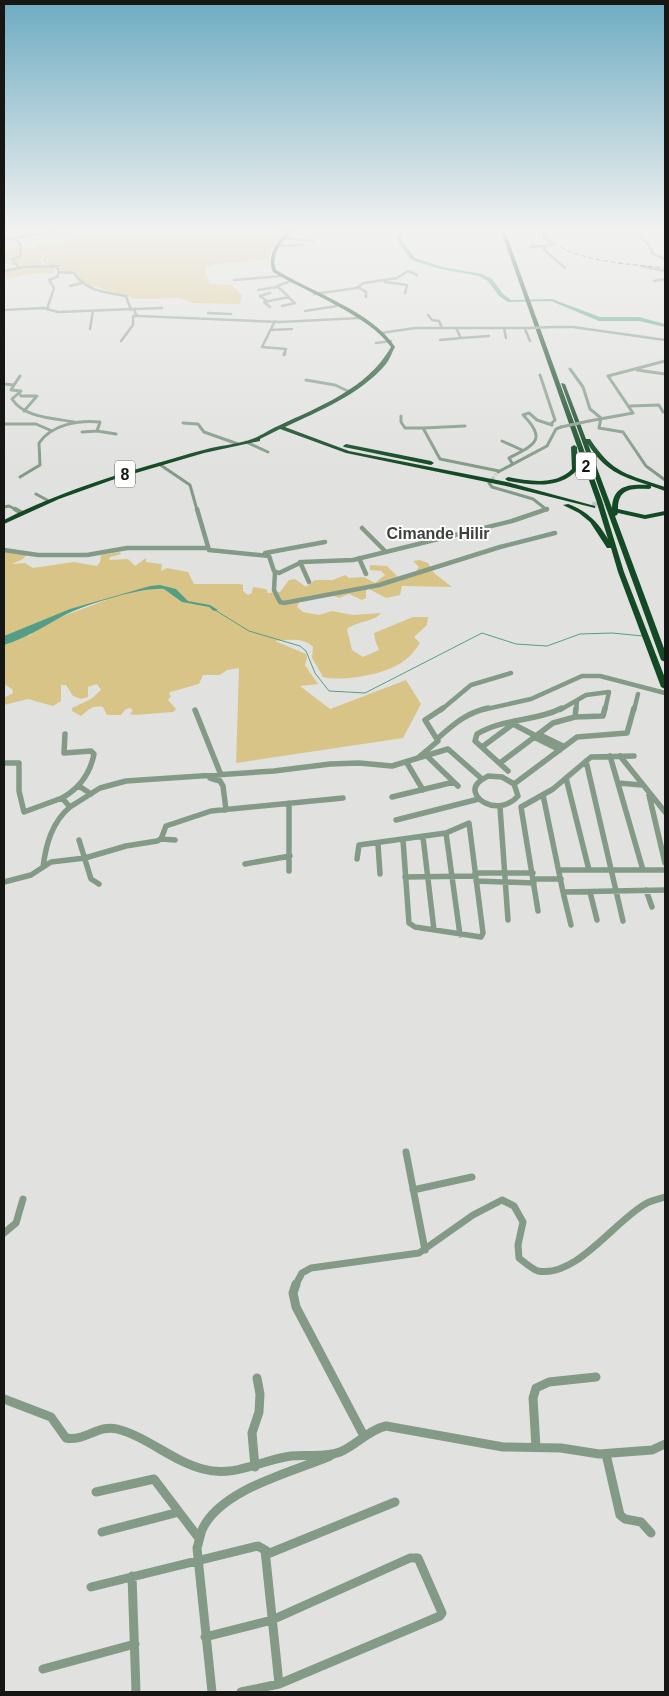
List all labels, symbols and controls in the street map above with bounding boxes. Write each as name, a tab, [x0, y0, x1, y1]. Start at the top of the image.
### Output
road number: 2	[576, 452, 596, 480]
road number: 8	[115, 460, 135, 488]
district label: Cimande Hilir	[386, 525, 490, 542]

